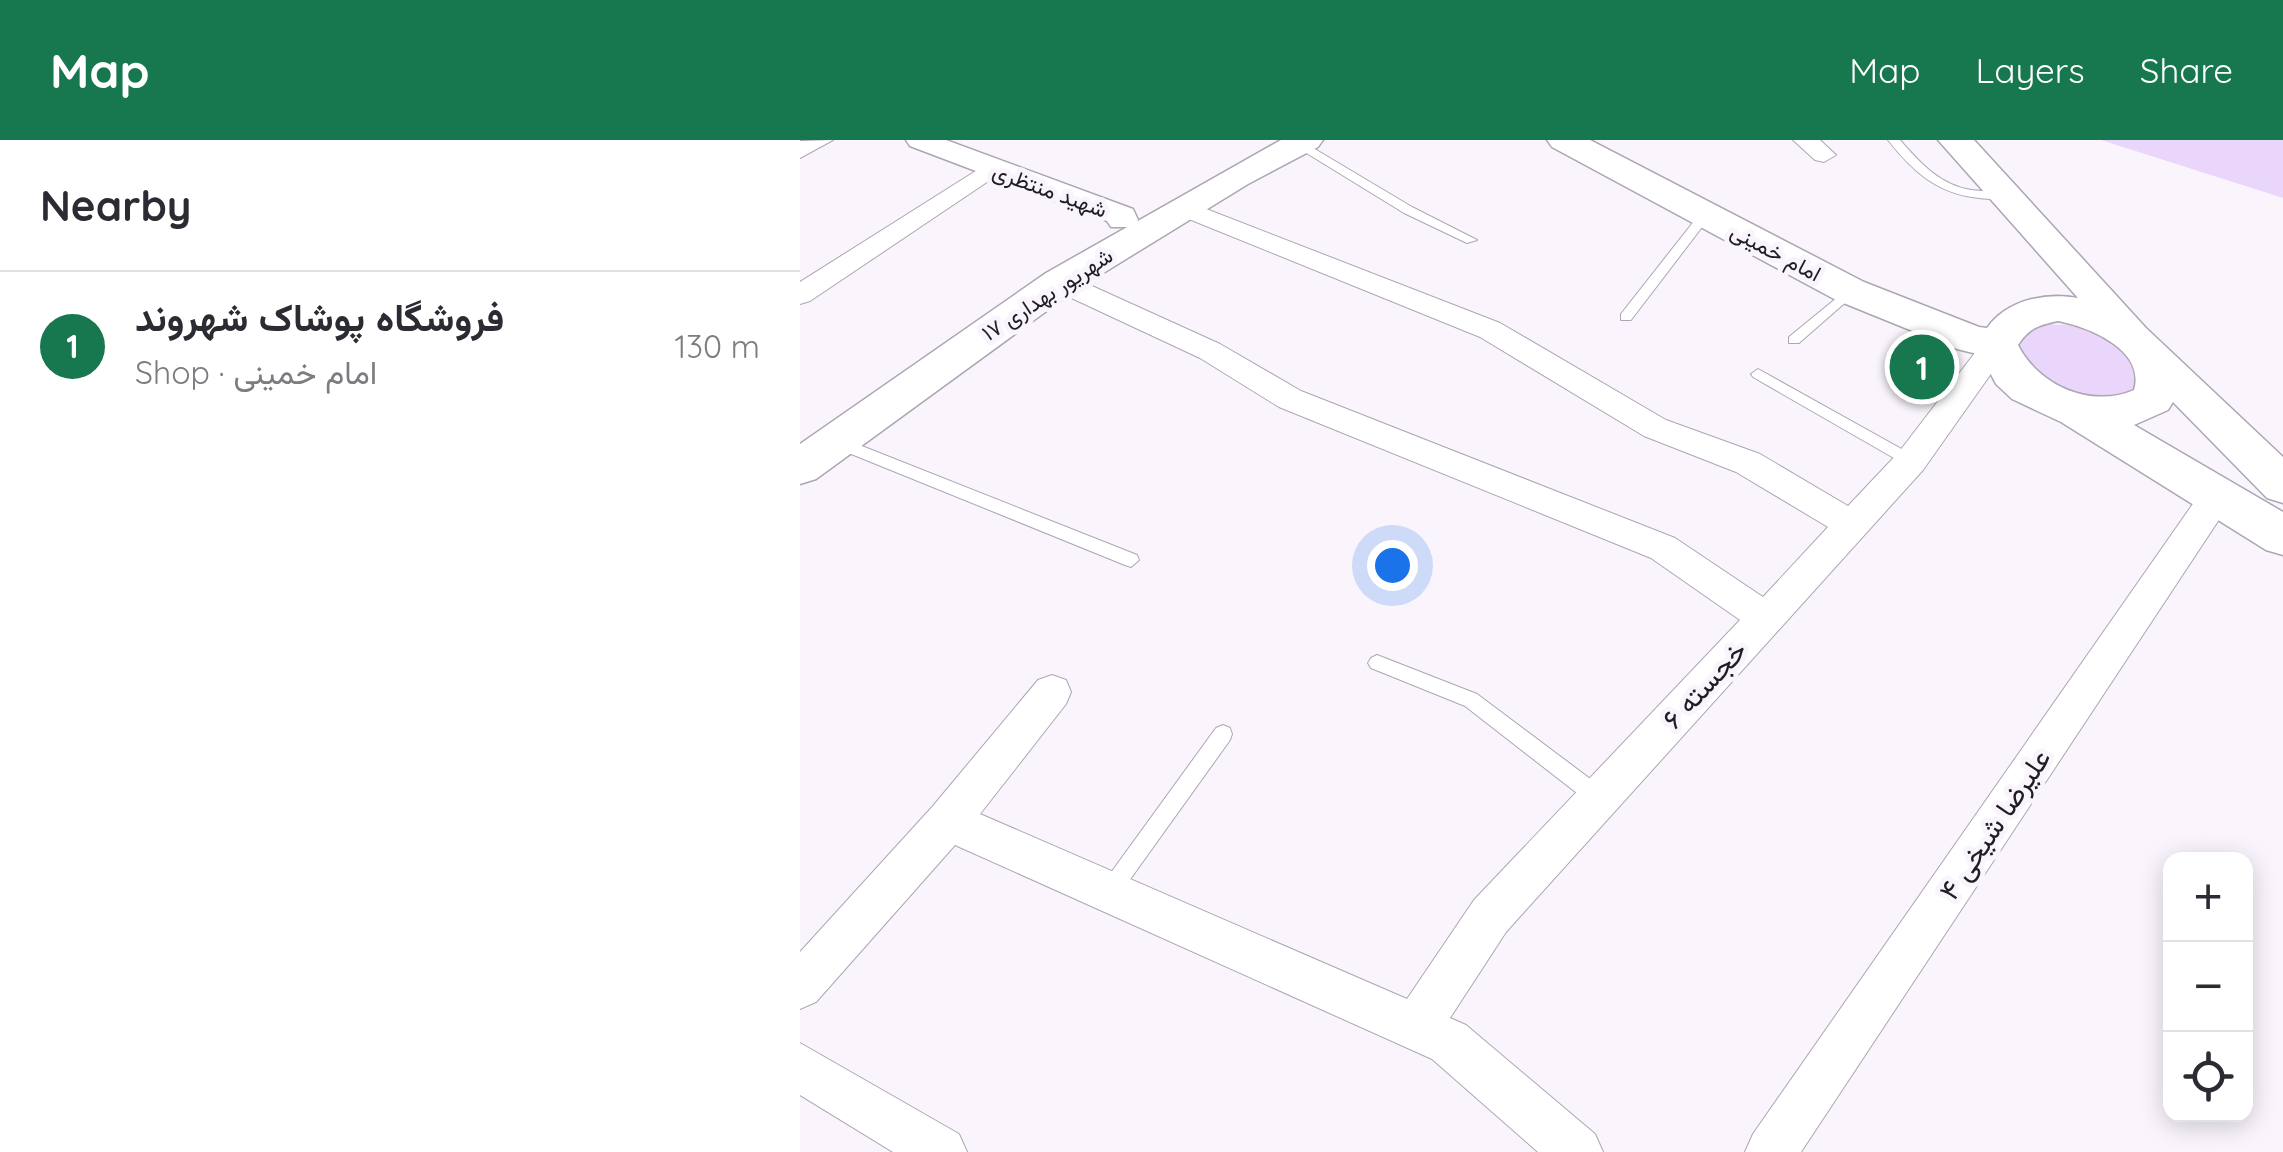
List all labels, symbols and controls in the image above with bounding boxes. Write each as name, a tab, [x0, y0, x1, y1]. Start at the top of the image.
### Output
text: Map	[50, 40, 150, 100]
text: Map	[1849, 48, 1921, 92]
text: Layers	[1976, 48, 2085, 92]
text: Share	[2140, 48, 2233, 92]
street label: شهید منتظری	[989, 156, 1111, 224]
text: Nearby	[40, 179, 191, 232]
street label: امام خمینی	[1725, 216, 1826, 288]
street label: ۱۷ شهریور بهداری	[976, 241, 1118, 347]
text: فروشگاه‌ پوشاک شهروند	[135, 293, 504, 341]
text: 1	[66, 326, 79, 366]
text: 130 m	[674, 326, 760, 366]
pin: 1	[1890, 330, 1954, 404]
text: Shop · امام خمینی	[135, 352, 377, 392]
your location	[1367, 540, 1418, 591]
street label: خجسته ۶	[1654, 633, 1754, 735]
street label: علیرضا شیخی ۴	[1931, 742, 2058, 907]
map controls	[2163, 852, 2253, 1122]
button: +	[2163, 852, 2253, 942]
button: −	[2163, 942, 2253, 1032]
button: locate	[2163, 1032, 2253, 1122]

